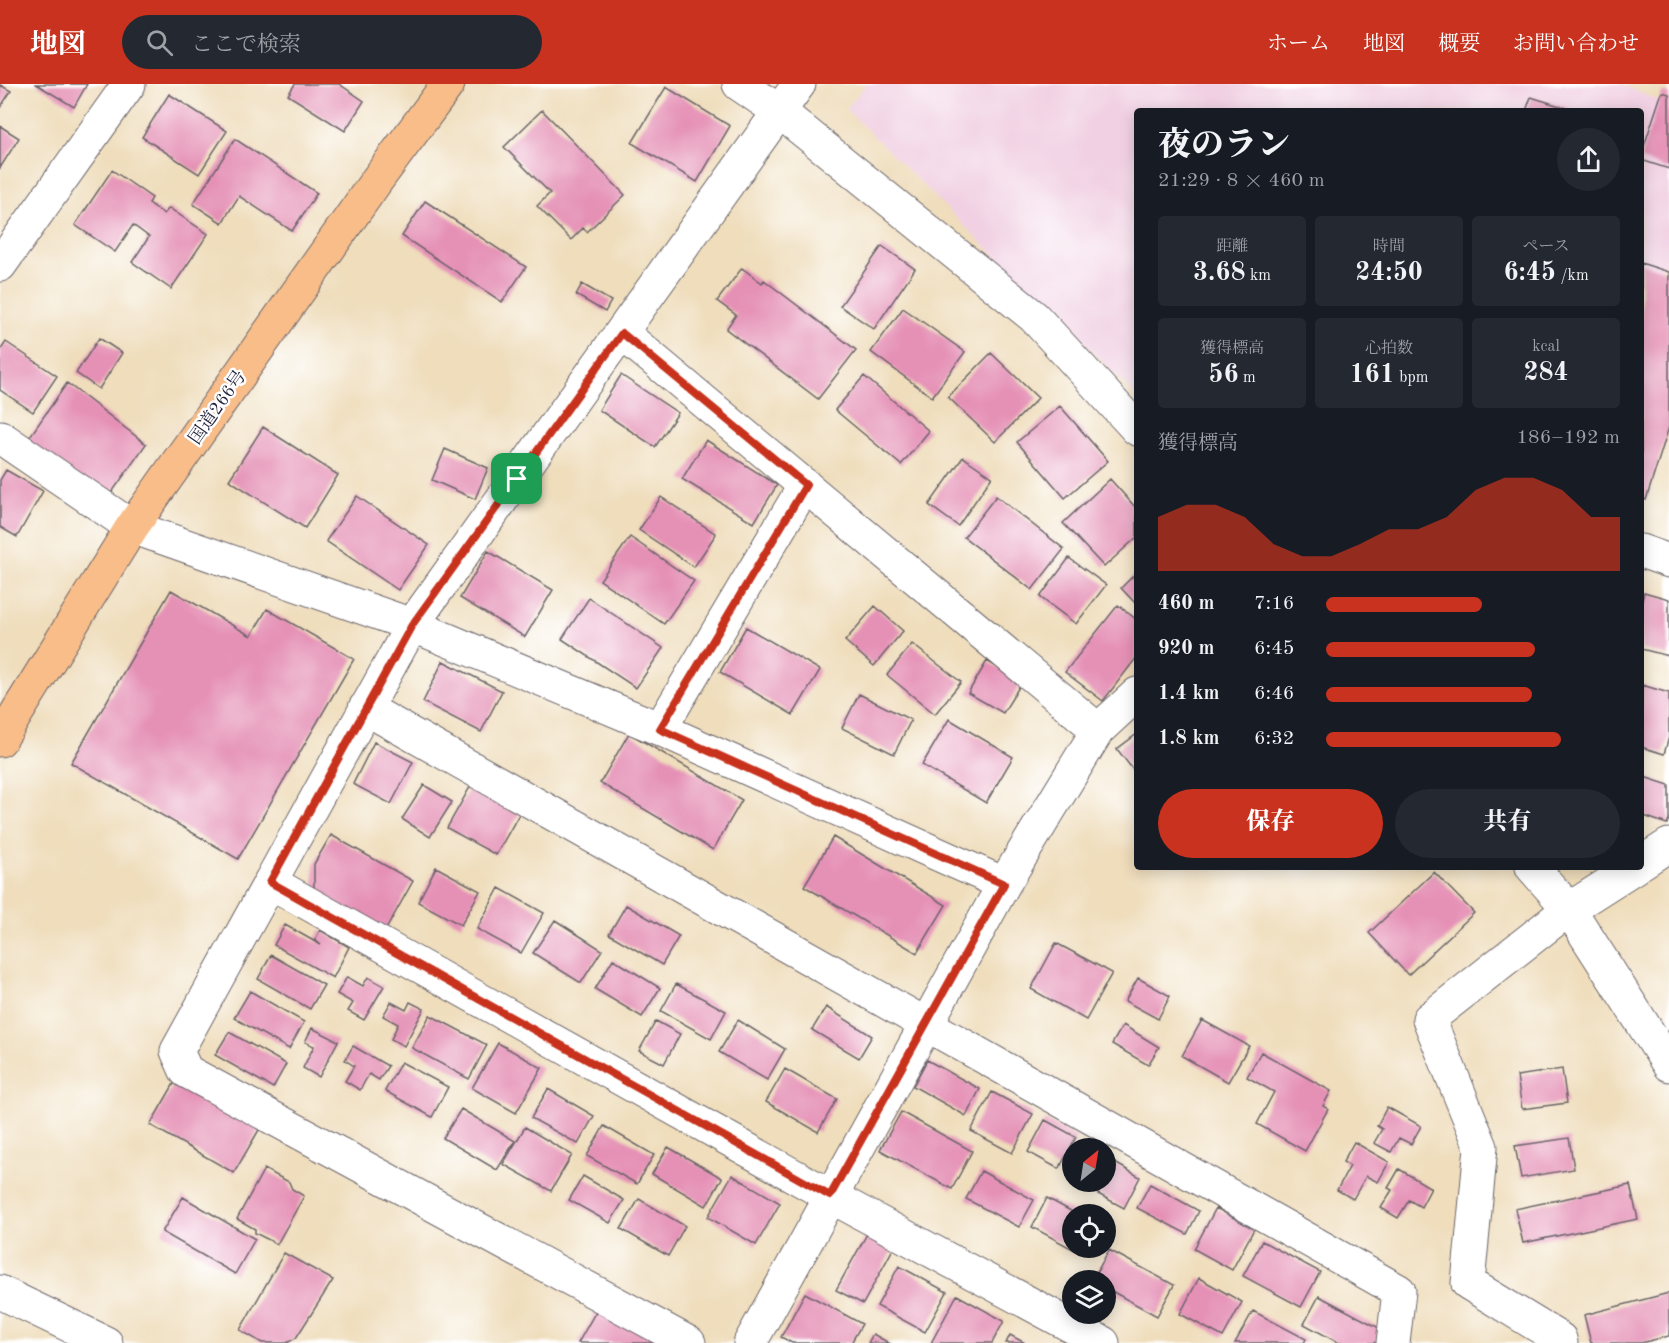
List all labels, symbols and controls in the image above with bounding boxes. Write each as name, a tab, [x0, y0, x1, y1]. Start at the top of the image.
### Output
search box	[122, 15, 542, 69]
icon: search	[143, 26, 176, 59]
text: 地図	[30, 32, 86, 60]
text: ここで検索	[191, 34, 301, 56]
text: ホーム	[1267, 34, 1330, 55]
text: 地図	[1363, 34, 1405, 55]
text: 概要	[1438, 34, 1480, 55]
text: お問い合わせ	[1513, 34, 1639, 55]
button: share	[1557, 128, 1620, 191]
text: 夜のラン	[1158, 130, 1290, 163]
text: 21:29 · 8 × 460 m	[1158, 171, 1325, 191]
text: 距離	[1216, 239, 1248, 255]
text: 時間	[1373, 239, 1405, 255]
text: ペース	[1522, 239, 1570, 255]
text: 3.68	[1193, 260, 1246, 286]
text: 24:50	[1355, 260, 1423, 286]
text: 6:45	[1503, 260, 1556, 286]
text: km	[1246, 268, 1271, 284]
text: /km	[1556, 268, 1589, 284]
text: kcal	[1532, 339, 1560, 355]
text: 獲得標高	[1200, 341, 1264, 357]
text: 心拍数	[1365, 341, 1413, 357]
text: 284	[1523, 360, 1569, 386]
text: 56	[1208, 362, 1238, 388]
text: 161	[1350, 362, 1395, 388]
street label: 国道266号	[184, 366, 250, 448]
text: m	[1238, 370, 1256, 386]
text: bpm	[1395, 370, 1428, 386]
text: 186–192 m	[1517, 428, 1620, 448]
text: 獲得標高	[1158, 434, 1238, 454]
pin	[491, 453, 542, 504]
icon: arrive	[500, 462, 533, 495]
text: 460 m	[1158, 594, 1214, 614]
text: 7:16	[1254, 594, 1294, 614]
text: 920 m	[1158, 639, 1214, 659]
text: 6:45	[1254, 639, 1294, 659]
text: 1.4 km	[1158, 684, 1220, 704]
text: 6:46	[1254, 684, 1294, 704]
text: 1.8 km	[1158, 729, 1220, 749]
text: 6:32	[1254, 729, 1294, 749]
button: 保存	[1158, 789, 1383, 858]
button: 共有	[1395, 789, 1620, 858]
north arrow	[1062, 1138, 1116, 1192]
map controls	[1062, 1138, 1116, 1324]
button: locate	[1062, 1204, 1116, 1258]
button: layers	[1062, 1270, 1116, 1324]

